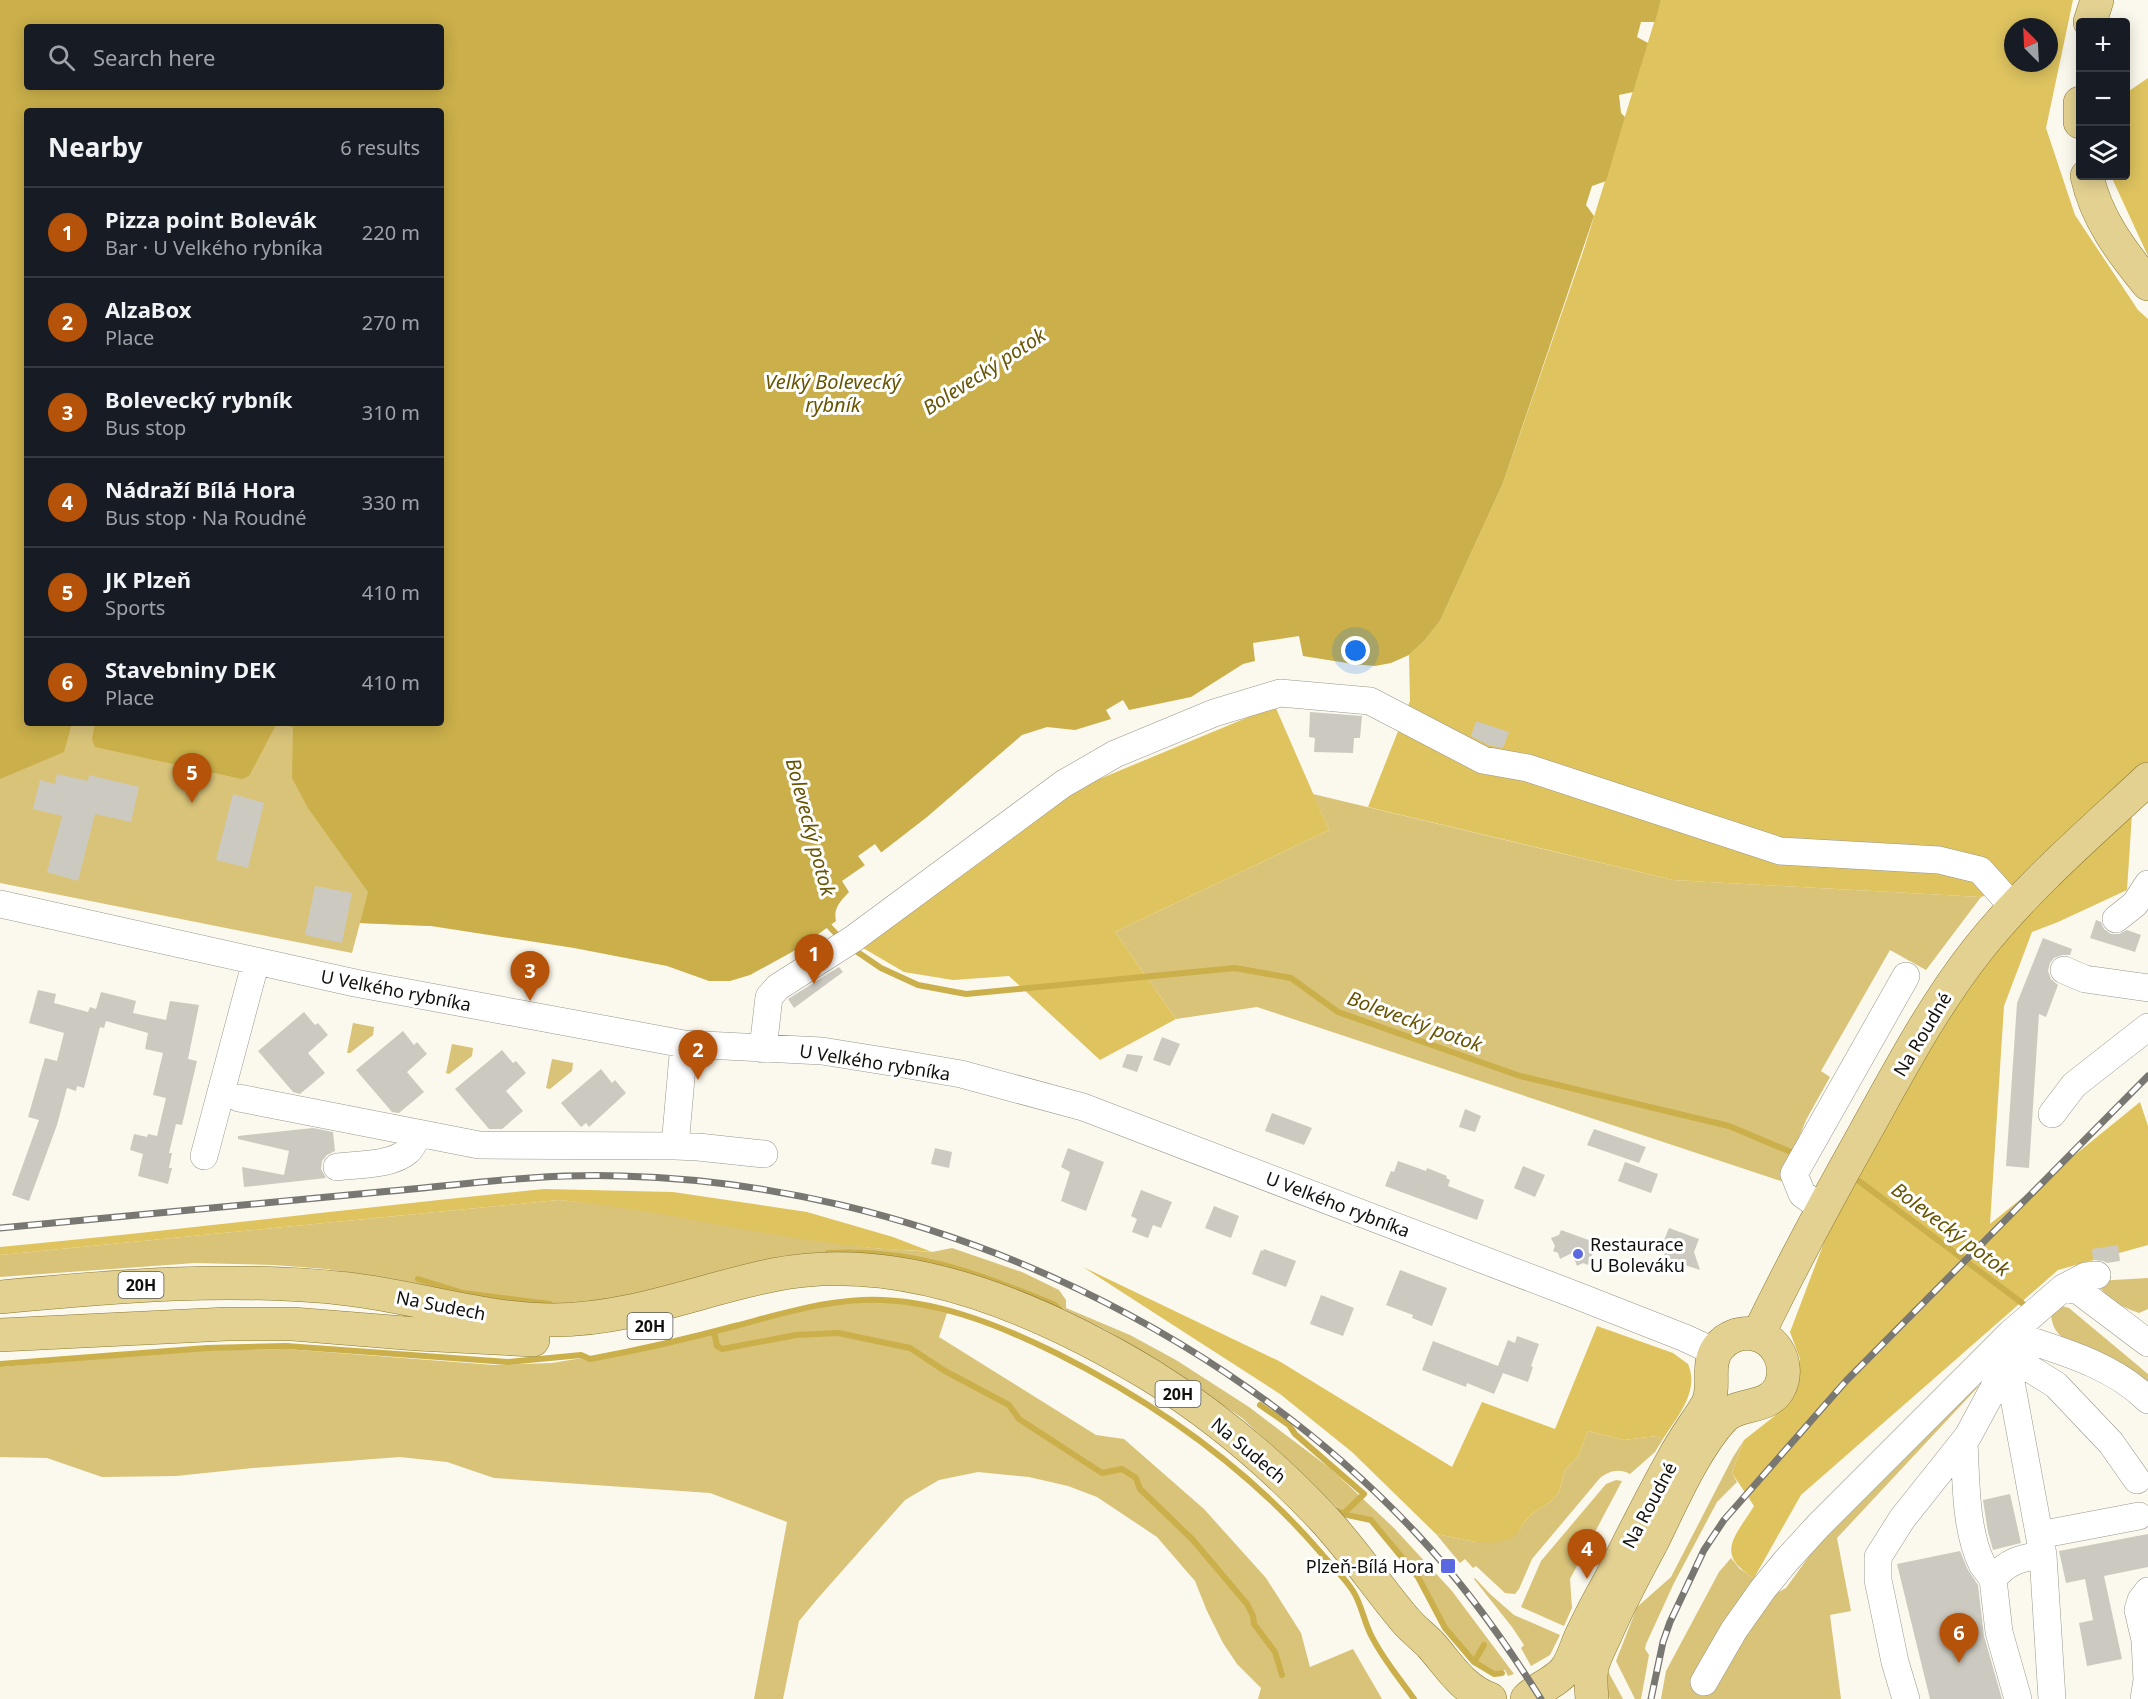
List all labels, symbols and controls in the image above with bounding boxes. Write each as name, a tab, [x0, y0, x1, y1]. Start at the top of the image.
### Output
north arrow	[2004, 18, 2058, 72]
map controls	[2076, 18, 2130, 180]
button: +	[2076, 18, 2130, 72]
search box	[24, 24, 444, 90]
icon: search	[45, 41, 78, 74]
text: Search here	[93, 42, 215, 72]
button: −	[2076, 72, 2130, 126]
button: layers	[2076, 126, 2130, 180]
text: Nearby	[48, 129, 143, 165]
text: 6 results	[340, 134, 420, 161]
text: Pizza point Bolevák	[105, 204, 317, 234]
text: 1	[62, 219, 73, 246]
text: 220 m	[362, 219, 420, 246]
text: Bar · U Velkého rybníka	[105, 234, 323, 261]
text: AlzaBox	[105, 294, 191, 324]
text: 2	[62, 309, 73, 336]
text: 270 m	[362, 309, 420, 336]
water label: Bolevecký potok	[917, 321, 1052, 421]
text: Place	[105, 324, 154, 351]
water label: Velký Bolevecký rybník	[765, 368, 903, 418]
text: Bolevecký rybník	[105, 384, 292, 414]
text: 3	[62, 399, 73, 426]
text: 310 m	[362, 399, 420, 426]
text: Bus stop	[105, 414, 186, 441]
text: Nádraží Bílá Hora	[105, 474, 296, 504]
text: 4	[62, 489, 73, 516]
text: 330 m	[362, 489, 420, 516]
text: Bus stop · Na Roudné	[105, 504, 307, 531]
text: JK Plzeň	[105, 564, 191, 594]
text: 5	[62, 579, 73, 606]
text: 410 m	[362, 579, 420, 606]
text: Sports	[105, 594, 165, 621]
your location	[1341, 636, 1370, 665]
text: Stavebniny DEK	[105, 654, 276, 684]
text: 6	[62, 669, 73, 696]
text: 410 m	[362, 669, 420, 696]
text: Place	[105, 684, 154, 711]
pin: 5	[172, 754, 212, 803]
water label: Bolevecký potok	[780, 755, 843, 900]
pin: 1	[794, 934, 834, 984]
pin: 3	[510, 952, 550, 1001]
street label: U Velkého rybníka	[319, 964, 473, 1016]
water label: Bolevecký potok	[1344, 984, 1487, 1058]
street label: Na Roudné	[1888, 988, 1956, 1080]
pin: 2	[678, 1030, 718, 1080]
street label: U Velkého rybníka	[798, 1038, 952, 1086]
street label: U Velkého rybníka	[1262, 1165, 1414, 1243]
water label: Bolevecký potok	[1886, 1176, 2016, 1283]
place label: Restaurace U Boleváku	[1590, 1232, 1685, 1277]
marker: Restaurace U Boleváku	[1571, 1247, 1585, 1261]
road number: 20H	[118, 1272, 164, 1298]
street label: Na Sudech	[394, 1285, 488, 1325]
road number: 20H	[628, 1313, 672, 1339]
road number: 20H	[1156, 1381, 1200, 1407]
street label: Na Sudech	[1207, 1412, 1291, 1488]
street label: Na Roudné	[1616, 1458, 1682, 1552]
pin: 4	[1568, 1530, 1606, 1579]
place label: Plzeň-Bílá Hora	[1306, 1554, 1434, 1578]
marker: Plzeň-Bílá Hora	[1439, 1557, 1457, 1575]
pin: 6	[1940, 1614, 1978, 1663]

